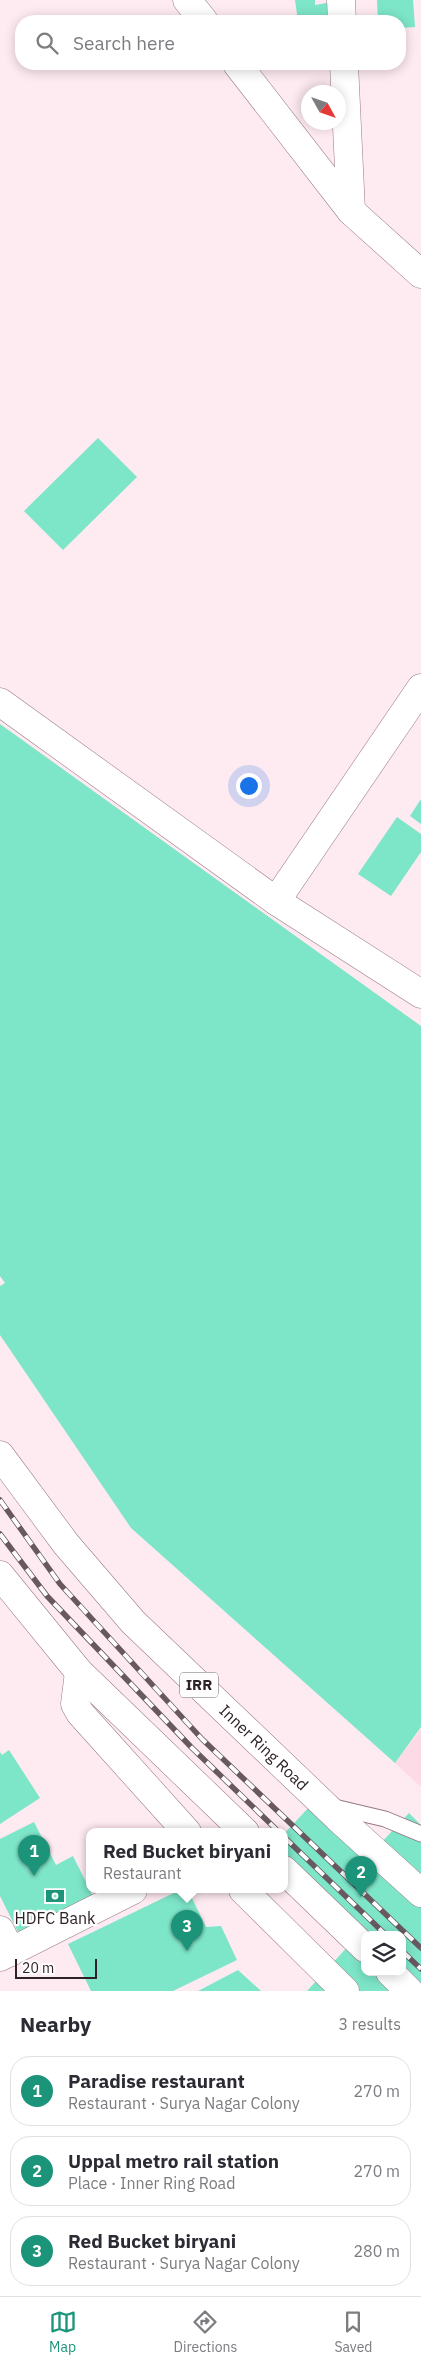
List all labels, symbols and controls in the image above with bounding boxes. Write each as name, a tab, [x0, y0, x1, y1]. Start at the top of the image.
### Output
search box	[15, 15, 406, 70]
icon: search	[33, 29, 61, 57]
text: Search here	[73, 31, 175, 55]
north arrow	[301, 85, 346, 130]
your location	[236, 773, 262, 799]
road number: IRR	[180, 1672, 218, 1698]
street label: Inner Ring Road	[215, 1700, 313, 1794]
popup	[86, 1828, 288, 1893]
pin: 1	[18, 1835, 50, 1876]
text: Red Bucket biryani	[103, 1839, 271, 1863]
pin: 2	[345, 1856, 377, 1897]
text: Restaurant	[103, 1863, 182, 1883]
bank icon: HDFC Bank	[44, 1885, 66, 1907]
place label: HDFC Bank	[15, 1908, 96, 1928]
pin: 3	[171, 1910, 203, 1951]
map controls	[361, 1931, 406, 1976]
button: layers	[361, 1931, 406, 1976]
scale bar	[15, 1956, 98, 1979]
text: 20 m	[22, 1959, 54, 1977]
text: Nearby	[20, 2010, 91, 2038]
text: 3 results	[338, 2014, 401, 2034]
text: Paradise restaurant	[68, 2069, 245, 2093]
text: 1	[32, 2081, 42, 2101]
text: 270 m	[353, 2081, 400, 2101]
text: Restaurant · Surya Nagar Colony	[68, 2093, 300, 2113]
text: Uppal metro rail station	[68, 2149, 279, 2173]
text: 2	[32, 2161, 42, 2181]
text: 270 m	[353, 2161, 400, 2181]
text: Place · Inner Ring Road	[68, 2173, 235, 2193]
text: Red Bucket biryani	[68, 2229, 236, 2253]
text: 3	[32, 2241, 42, 2261]
text: 280 m	[353, 2241, 400, 2261]
text: Restaurant · Surya Nagar Colony	[68, 2253, 300, 2273]
tab: Map	[49, 2308, 77, 2356]
tab: Directions	[174, 2308, 237, 2356]
tab: Saved	[334, 2308, 372, 2356]

